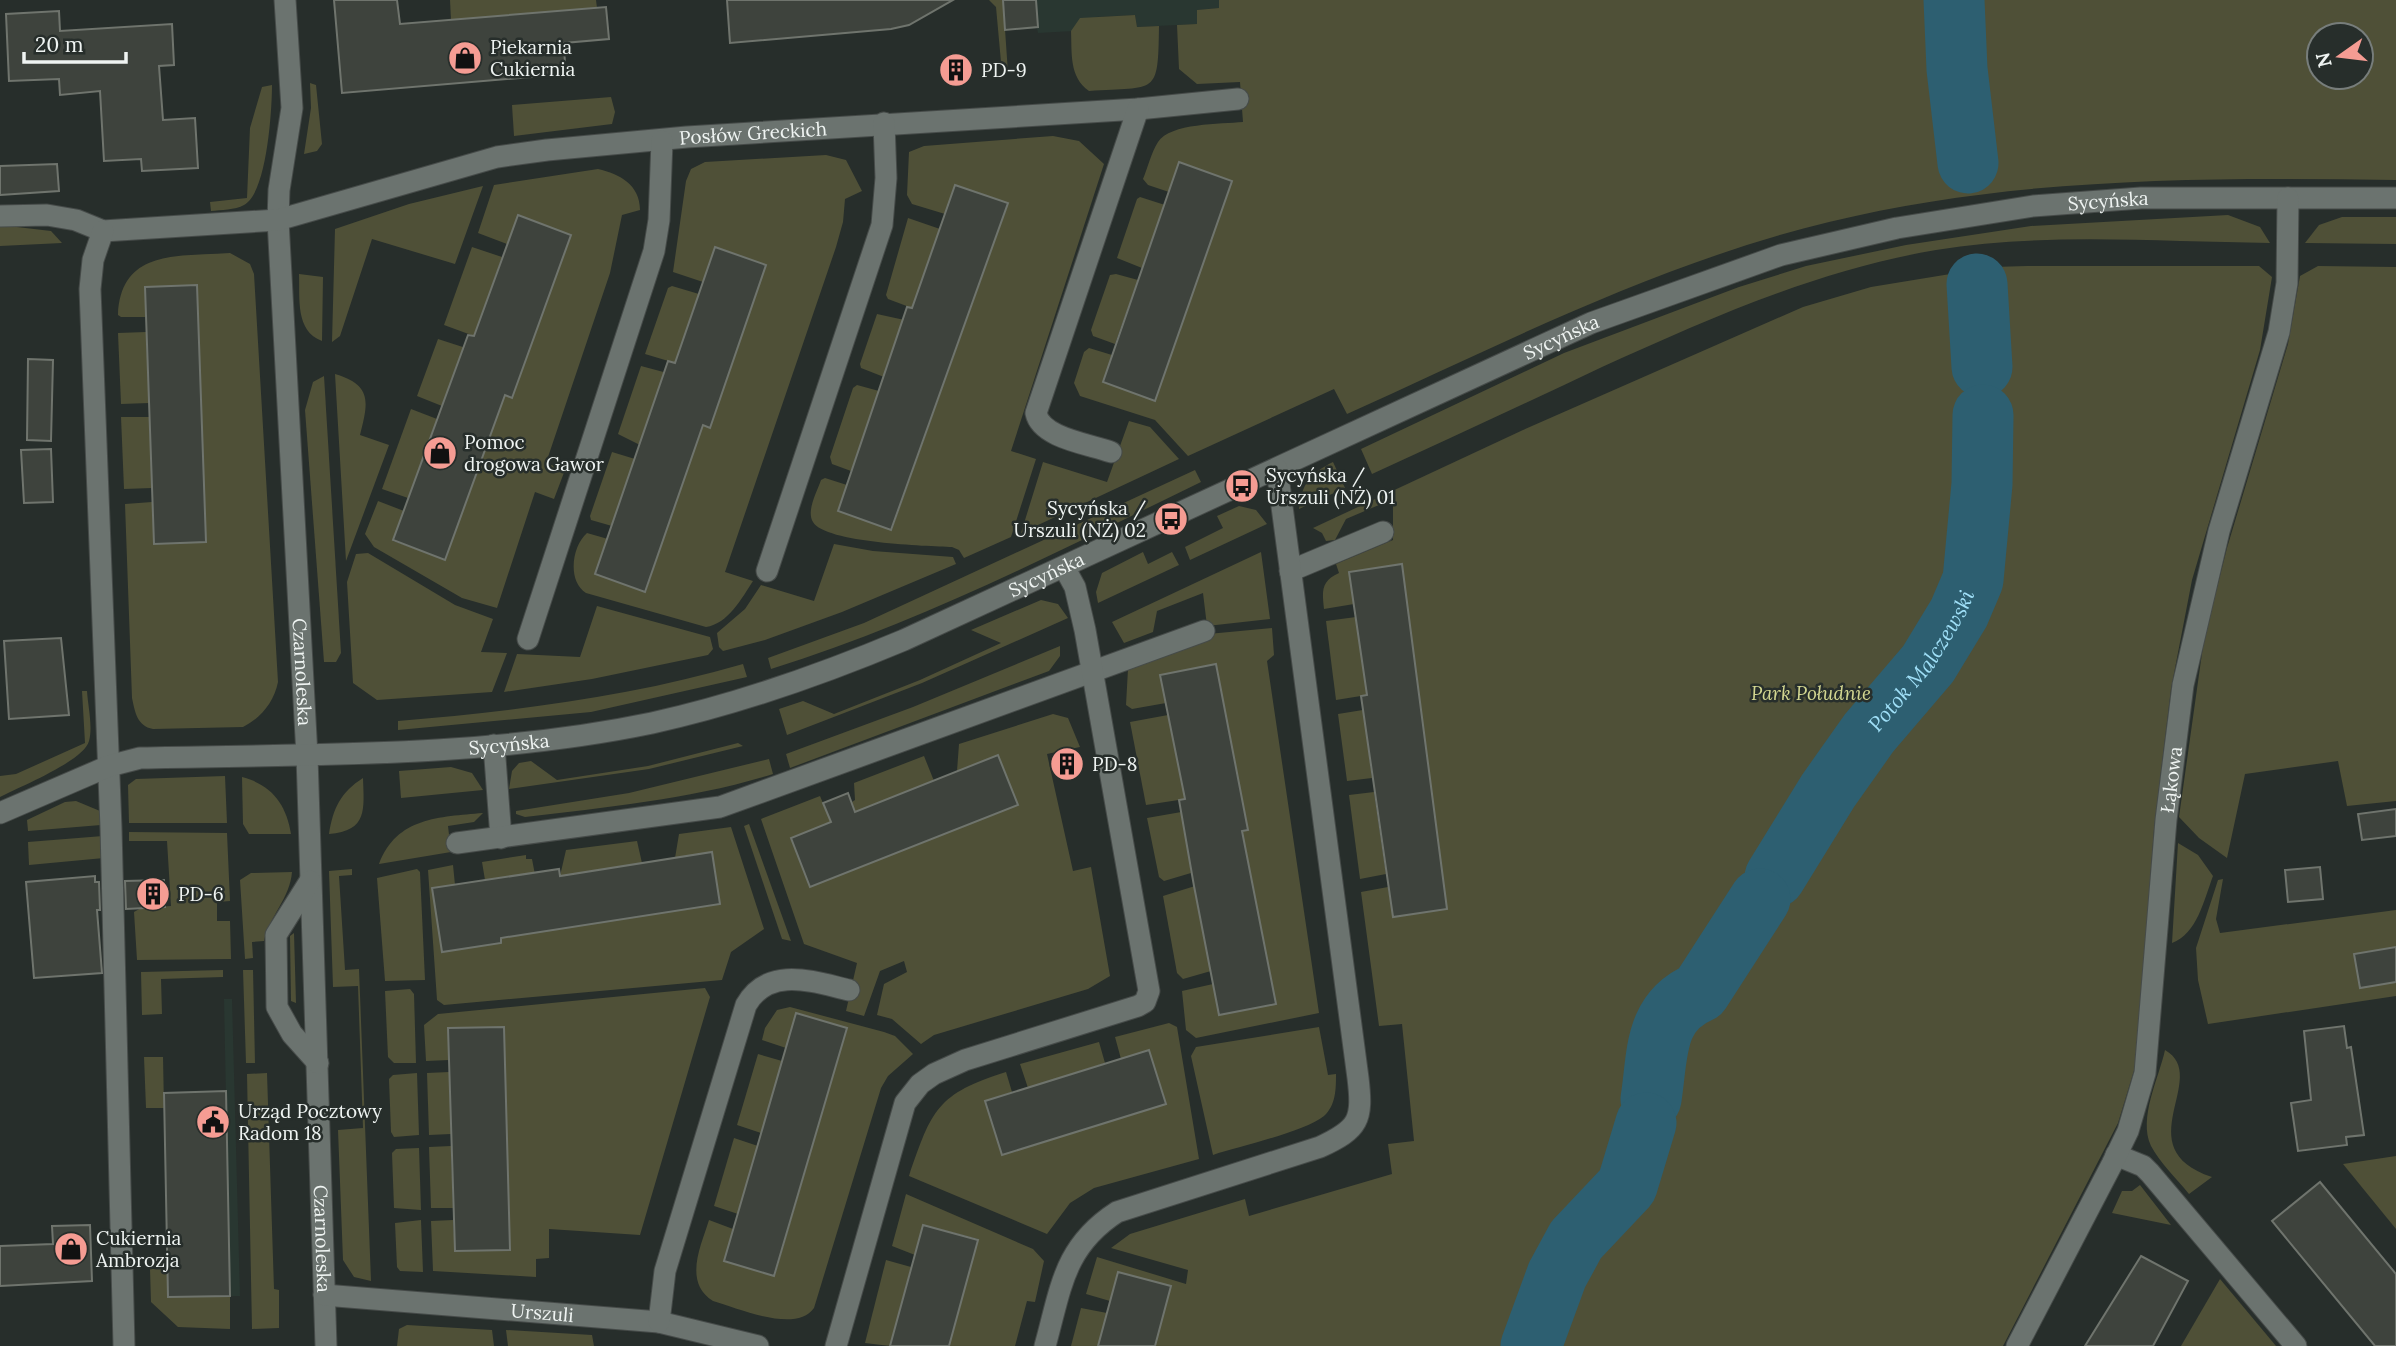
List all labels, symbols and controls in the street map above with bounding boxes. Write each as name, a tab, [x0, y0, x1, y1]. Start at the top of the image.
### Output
scale bar	[24, 21, 126, 65]
north arrow	[2305, 21, 2375, 91]
text: 20 m	[35, 31, 84, 58]
place label: Piekarnia Cukiernia	[490, 35, 576, 81]
shop icon: Piekarnia Cukiernia	[446, 39, 484, 77]
text: N	[2310, 50, 2337, 70]
building icon: PD-9	[937, 51, 975, 89]
place label: PD-9	[981, 58, 1027, 82]
street label: Posłów Greckich	[678, 116, 828, 150]
street label: Sycyńska	[2067, 186, 2149, 215]
street label: Sycyńska	[1519, 309, 1602, 365]
place label: Pomoc drogowa Gawor	[464, 430, 605, 476]
shop icon: Pomoc drogowa Gawor	[421, 434, 459, 472]
place label: Sycyńska / Urszuli (NŻ) 01	[1266, 463, 1395, 510]
bus stop icon: Sycyńska / Urszuli (NŻ) 01	[1223, 467, 1261, 505]
place label: Sycyńska / Urszuli (NŻ) 02	[1014, 496, 1146, 543]
bus stop icon: Sycyńska / Urszuli (NŻ) 02	[1152, 500, 1190, 538]
street label: Sycyńska	[1004, 546, 1088, 602]
water label: Potok Malczewski	[1862, 586, 1980, 737]
street label: Czarnoleska	[288, 618, 317, 727]
park label: Park Południe	[1751, 681, 1871, 705]
street label: Sycyńska	[468, 728, 551, 760]
building icon: PD-8	[1048, 745, 1086, 783]
street label: Łąkowa	[2155, 745, 2187, 814]
place label: PD-8	[1092, 752, 1138, 776]
building icon: PD-6	[134, 875, 172, 913]
place label: PD-6	[178, 882, 224, 906]
place label: Urząd Pocztowy Radom 18	[238, 1099, 382, 1145]
public building icon: Urząd Pocztowy Radom 18	[194, 1103, 232, 1141]
street label: Czarnoleska	[309, 1184, 336, 1293]
place label: Cukiernia Ambrozja	[95, 1226, 182, 1272]
shop icon: Cukiernia Ambrozja	[52, 1230, 90, 1268]
street label: Urszuli	[510, 1298, 575, 1327]

